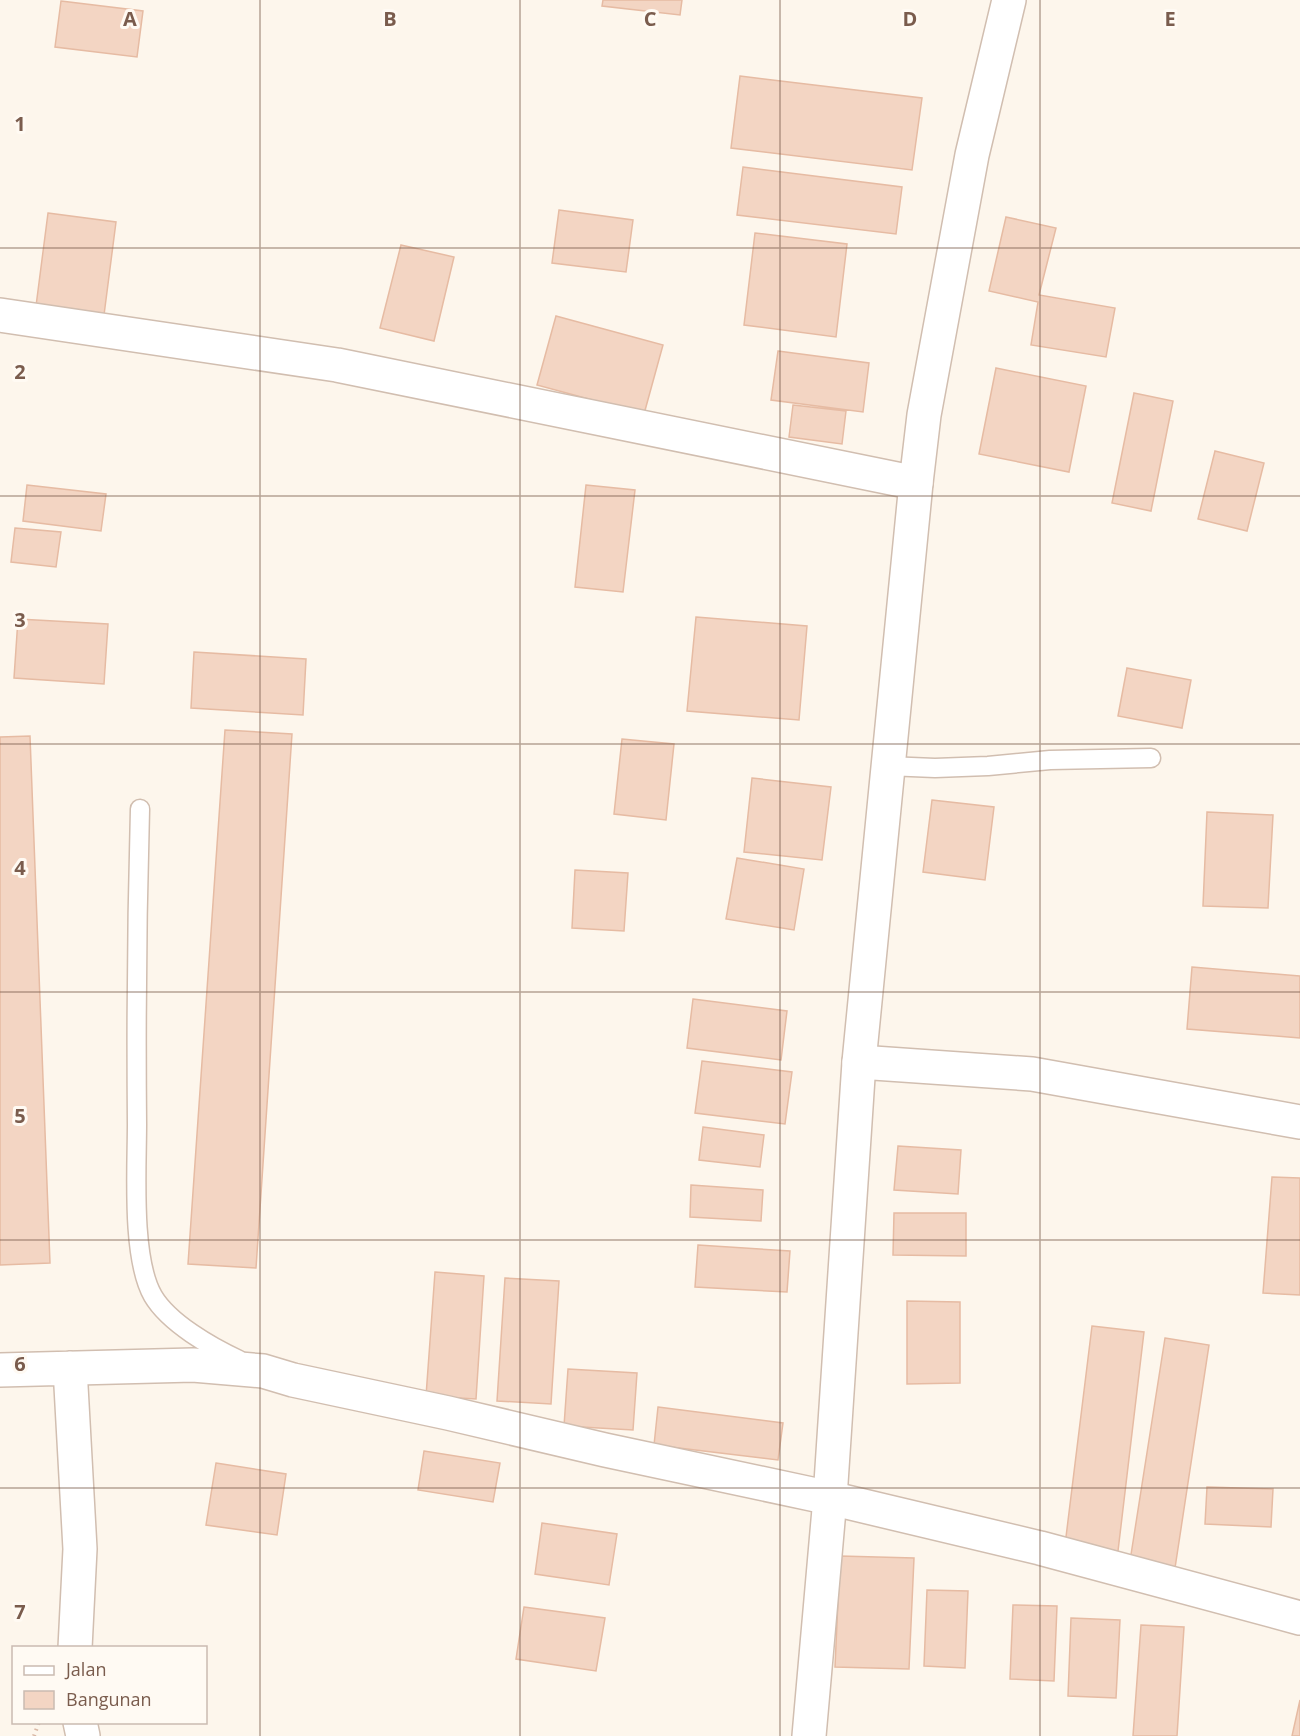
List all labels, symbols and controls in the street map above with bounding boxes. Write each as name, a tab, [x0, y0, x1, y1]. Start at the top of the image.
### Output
text: A	[123, 5, 137, 32]
text: B	[383, 5, 397, 32]
text: C	[644, 5, 657, 32]
text: D	[903, 5, 917, 32]
text: E	[1164, 5, 1176, 32]
text: 1	[14, 110, 26, 137]
text: 2	[14, 358, 26, 385]
text: 3	[14, 606, 26, 633]
text: 4	[14, 854, 26, 881]
text: 5	[14, 1102, 26, 1129]
text: 6	[14, 1350, 26, 1377]
text: 7	[14, 1598, 26, 1625]
legend	[12, 1646, 207, 1724]
text: Jalan	[64, 1657, 106, 1681]
text: Bangunan	[66, 1687, 152, 1711]

